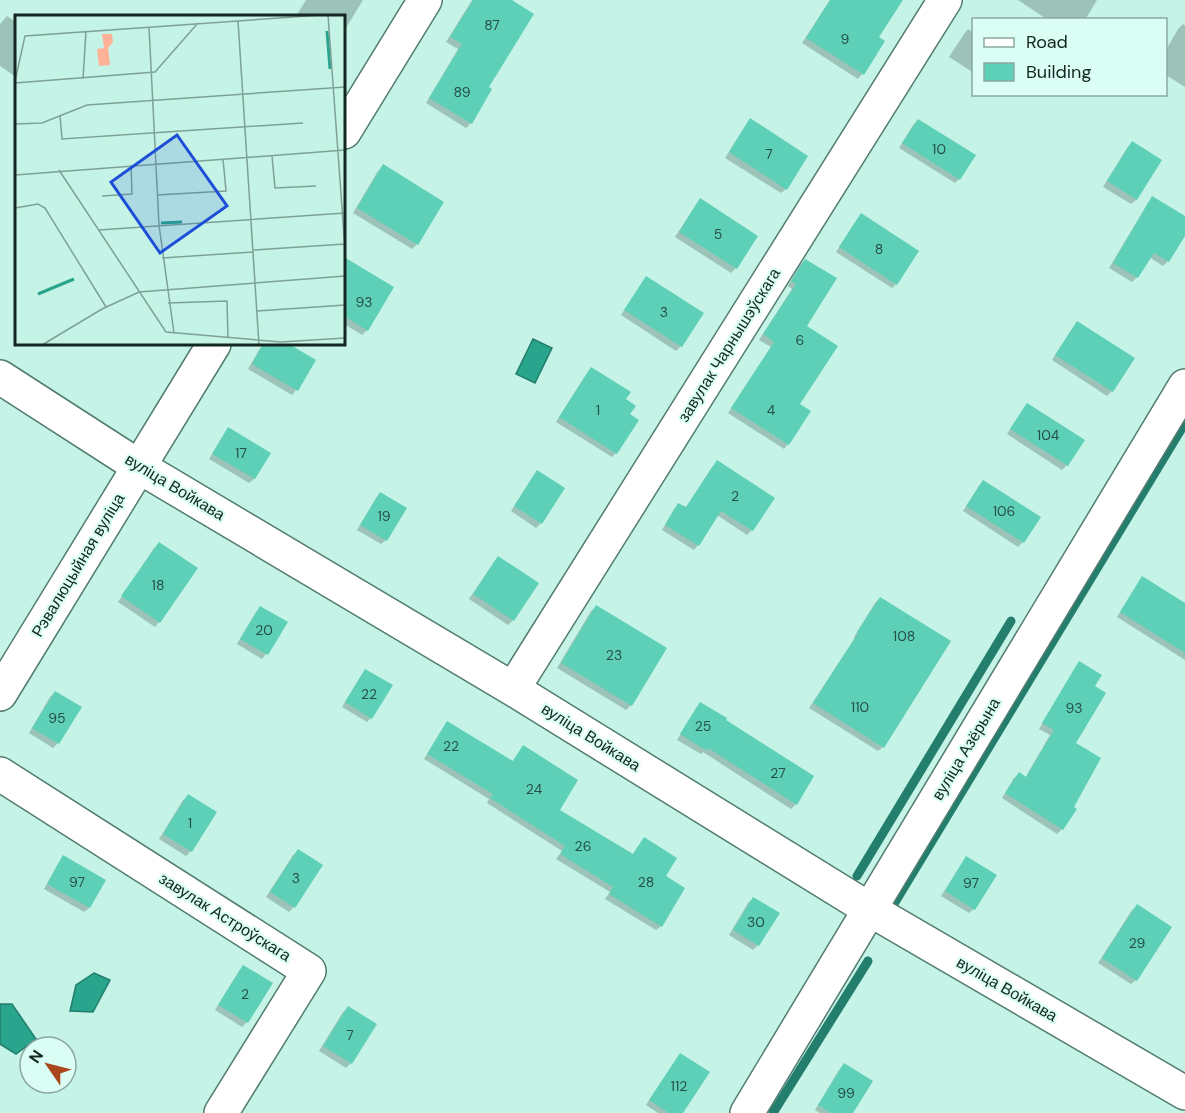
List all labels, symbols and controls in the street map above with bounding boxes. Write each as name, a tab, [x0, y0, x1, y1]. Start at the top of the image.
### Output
inset map	[15, 15, 345, 345]
house number: 87	[484, 16, 500, 34]
legend	[972, 18, 1167, 96]
house number: 9	[841, 30, 850, 48]
text: Road	[1026, 30, 1068, 54]
text: Building	[1026, 60, 1091, 84]
house number: 89	[454, 83, 471, 101]
house number: 10	[932, 140, 946, 158]
house number: 7	[765, 145, 773, 163]
house number: 5	[714, 225, 722, 243]
house number: 8	[875, 240, 883, 258]
street label: завулак Чарнышэўскага	[673, 264, 785, 426]
house number: 93	[356, 293, 372, 311]
house number: 3	[660, 303, 668, 321]
house number: 6	[796, 331, 804, 349]
house number: 1	[596, 401, 600, 419]
house number: 4	[767, 401, 776, 419]
house number: 104	[1037, 426, 1060, 444]
house number: 17	[235, 444, 247, 462]
street label: вуліца Войкава	[121, 449, 229, 525]
house number: 2	[731, 487, 739, 505]
street label: Рэвалюцыйная вуліца	[27, 489, 129, 641]
house number: 106	[993, 502, 1015, 520]
house number: 19	[377, 507, 391, 525]
house number: 18	[152, 576, 164, 594]
house number: 20	[255, 621, 273, 639]
house number: 108	[893, 627, 915, 645]
house number: 23	[606, 646, 622, 664]
house number: 22	[361, 685, 377, 703]
street label: вуліца Азёрына	[927, 694, 1005, 804]
street label: вуліца Войкава	[538, 698, 645, 776]
house number: 110	[851, 698, 869, 716]
house number: 93	[1066, 699, 1082, 717]
house number: 95	[48, 709, 66, 727]
house number: 25	[695, 717, 711, 735]
house number: 22	[443, 737, 459, 755]
house number: 27	[770, 764, 786, 782]
house number: 24	[526, 780, 543, 798]
house number: 1	[188, 814, 192, 832]
house number: 26	[575, 837, 591, 855]
street label: завулак Астроўскага	[155, 868, 295, 966]
house number: 3	[292, 869, 300, 887]
house number: 97	[69, 873, 85, 891]
house number: 28	[638, 873, 654, 891]
house number: 97	[963, 874, 979, 892]
house number: 30	[747, 913, 765, 931]
house number: 29	[1129, 934, 1146, 952]
street label: вуліца Войкава	[953, 952, 1061, 1026]
house number: 2	[241, 985, 249, 1003]
house number: 7	[346, 1026, 354, 1044]
north arrow	[18, 1035, 78, 1095]
text: N	[24, 1046, 48, 1067]
house number: 112	[671, 1077, 687, 1095]
house number: 99	[837, 1084, 855, 1102]

